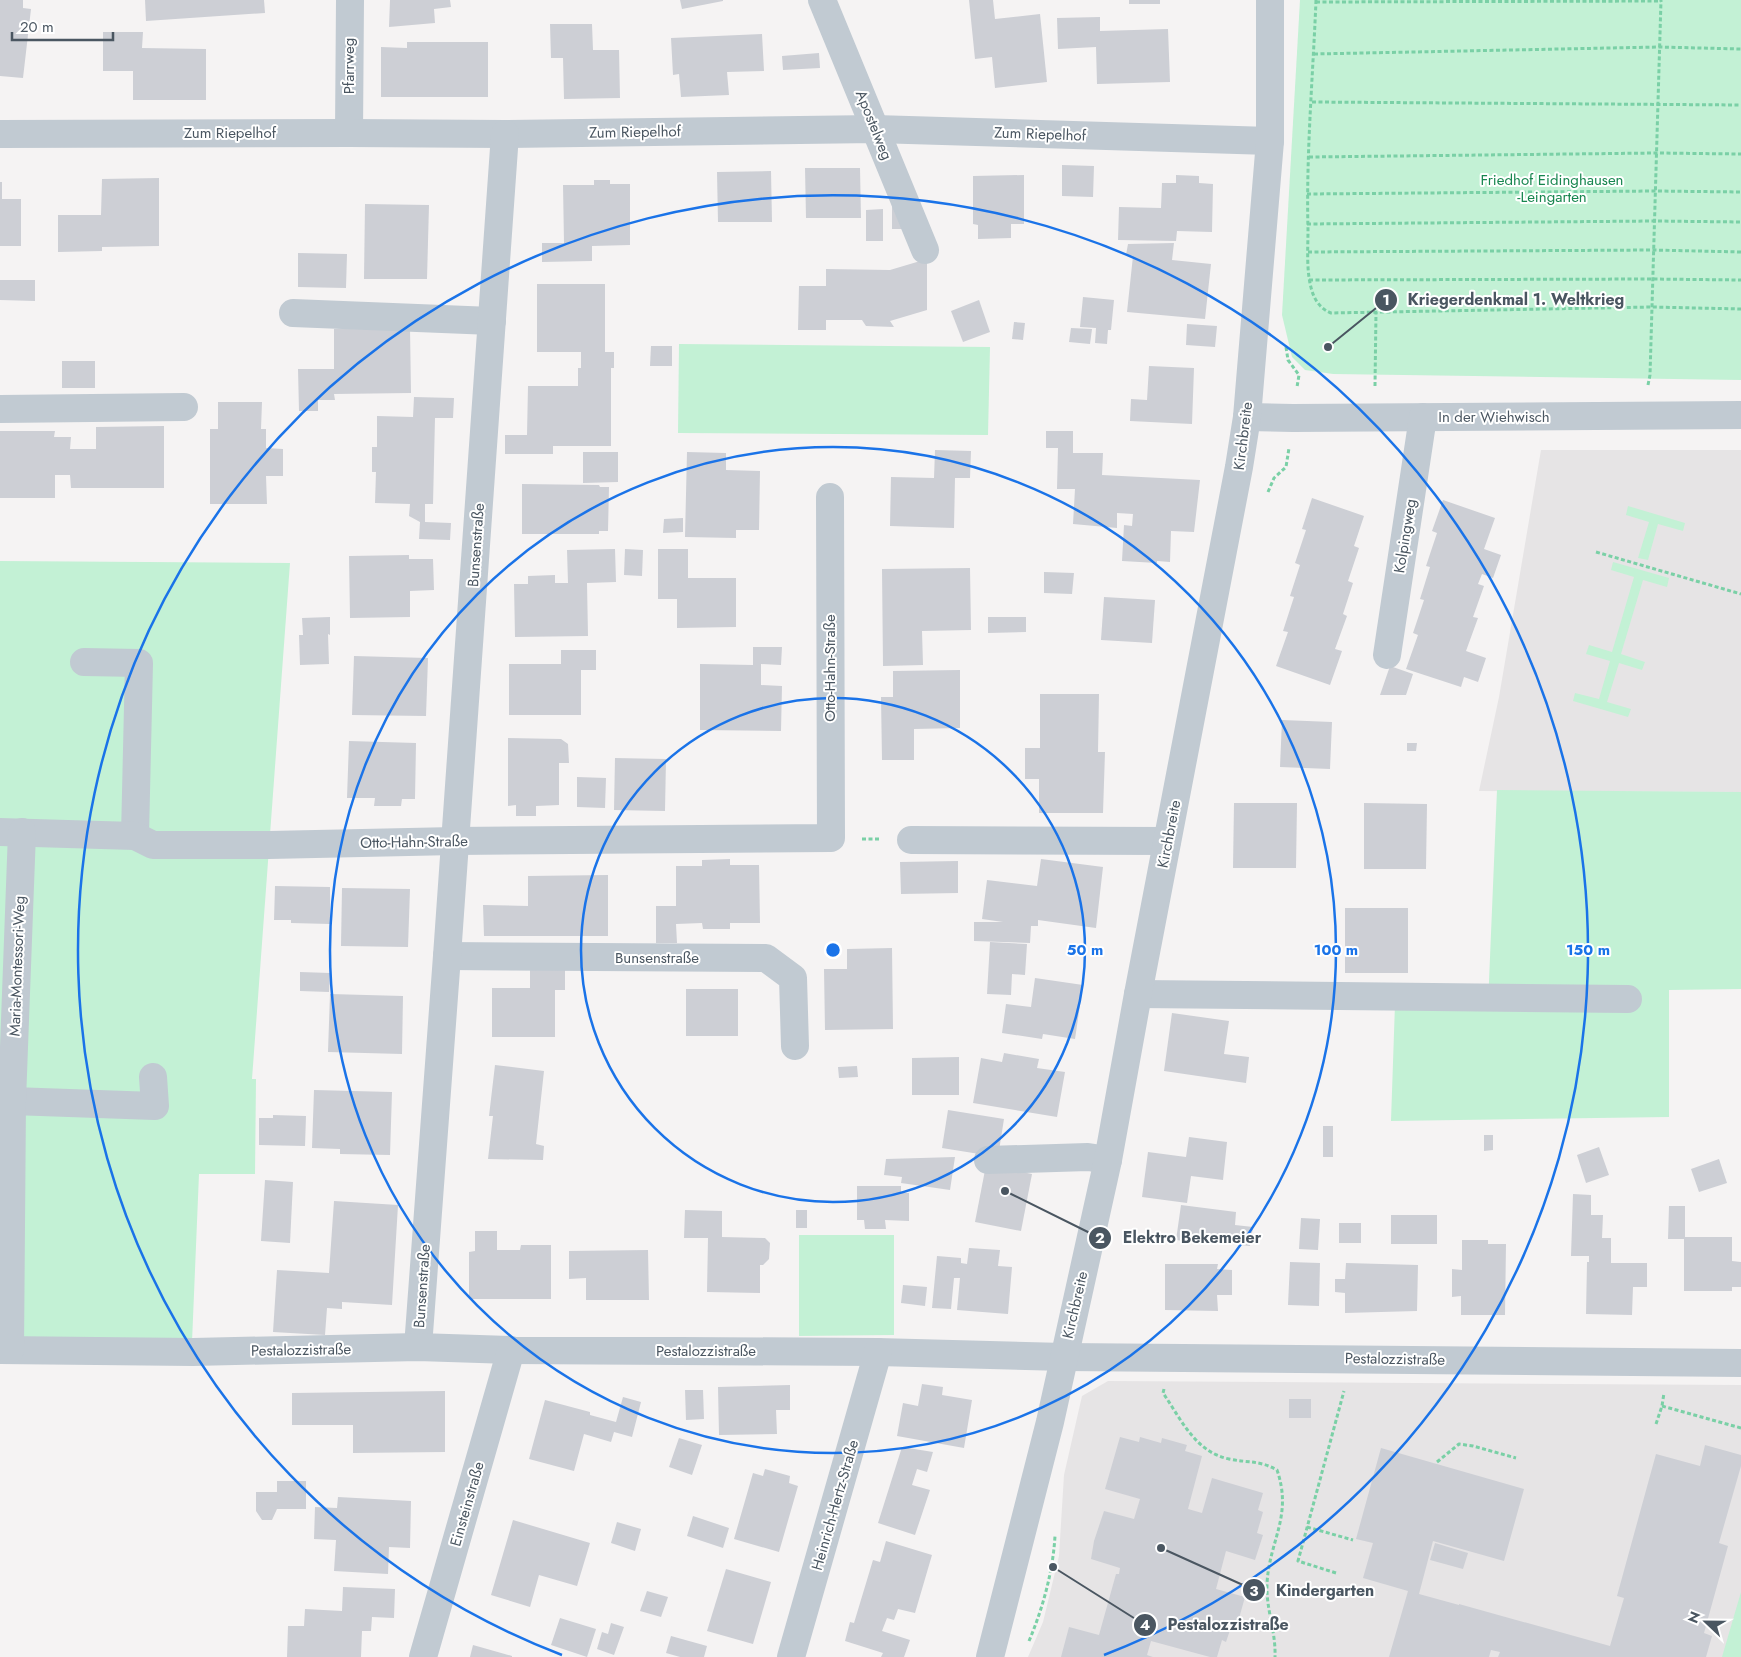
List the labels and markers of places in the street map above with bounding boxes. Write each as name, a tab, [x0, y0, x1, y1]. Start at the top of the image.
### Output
callout: Kriegerdenkmal 1. Weltkrieg	[1373, 284, 1635, 315]
centre of rings	[824, 941, 842, 959]
callout: Elektro Bekemeier	[1088, 1222, 1271, 1253]
callout: Kindergarten	[1241, 1575, 1385, 1606]
callout: Pestalozzistraße	[1132, 1609, 1298, 1640]

